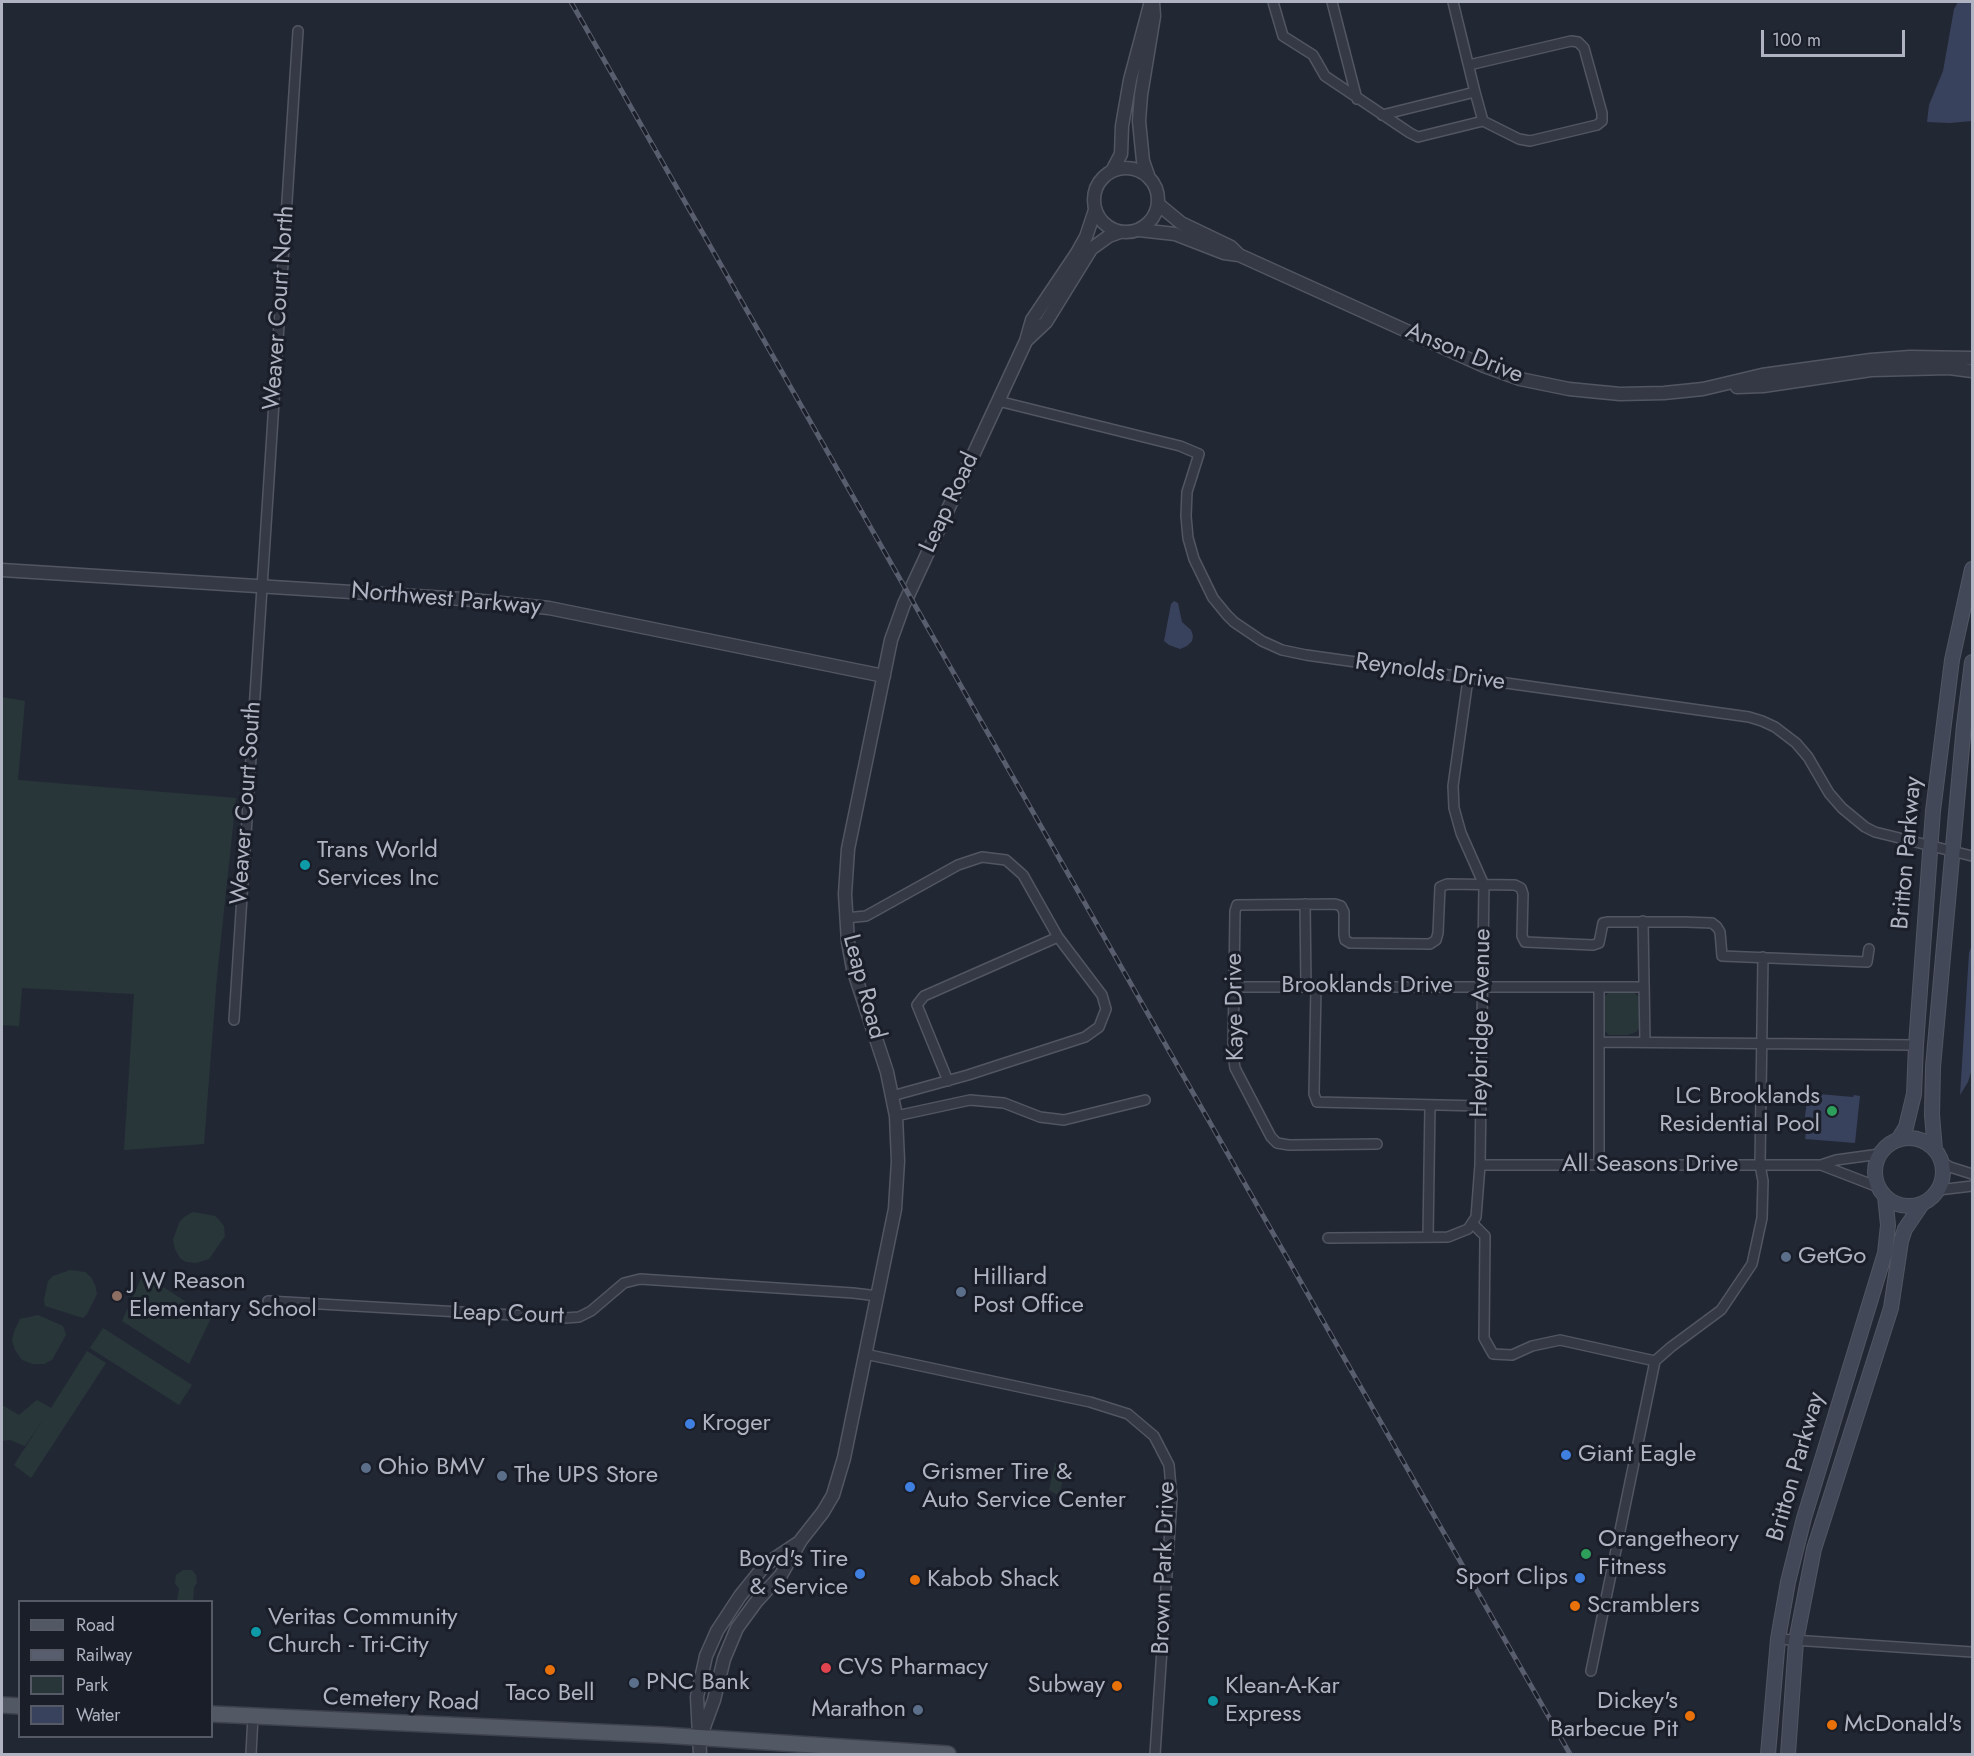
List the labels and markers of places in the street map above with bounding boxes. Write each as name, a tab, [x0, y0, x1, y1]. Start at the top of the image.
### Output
place label: Trans World Services Inc	[317, 837, 439, 893]
marker: Trans World Services Inc	[298, 858, 312, 872]
place label: LC Brooklands Residential Pool	[1659, 1083, 1820, 1139]
marker: LC Brooklands Residential Pool	[1825, 1104, 1839, 1118]
place label: GetGo	[1798, 1243, 1866, 1271]
marker: GetGo	[1779, 1250, 1793, 1264]
place label: Hilliard Post Office	[973, 1264, 1084, 1320]
place label: J W Reason Elementary School	[129, 1268, 317, 1324]
marker: Hilliard Post Office	[954, 1285, 968, 1299]
marker: J W Reason Elementary School	[110, 1289, 124, 1303]
place label: Kroger	[702, 1410, 771, 1438]
marker: Kroger	[683, 1417, 697, 1431]
place label: Giant Eagle	[1578, 1441, 1696, 1469]
marker: Giant Eagle	[1559, 1448, 1573, 1462]
place label: Ohio BMV	[378, 1454, 485, 1482]
place label: Grismer Tire & Auto Service Center	[922, 1459, 1126, 1515]
marker: Ohio BMV	[359, 1461, 373, 1475]
place label: The UPS Store	[514, 1462, 658, 1490]
marker: The UPS Store	[495, 1469, 509, 1483]
marker: Grismer Tire & Auto Service Center	[903, 1480, 917, 1494]
place label: Orangetheory Fitness	[1598, 1526, 1739, 1582]
place label: Boyd's Tire & Service	[739, 1546, 848, 1602]
marker: Orangetheory Fitness	[1579, 1547, 1593, 1561]
place label: Sport Clips	[1455, 1564, 1568, 1592]
place label: Kabob Shack	[927, 1566, 1059, 1594]
marker: Boyd's Tire & Service	[853, 1567, 867, 1581]
marker: Sport Clips	[1573, 1571, 1587, 1585]
marker: Kabob Shack	[908, 1573, 922, 1587]
place label: Scramblers	[1587, 1592, 1700, 1620]
marker: Scramblers	[1568, 1599, 1582, 1613]
place label: Veritas Community Church - Tri-City	[268, 1604, 458, 1660]
marker: Veritas Community Church - Tri-City	[249, 1625, 263, 1639]
place label: CVS Pharmacy	[838, 1654, 988, 1682]
marker: CVS Pharmacy	[819, 1661, 833, 1675]
marker: Taco Bell	[543, 1663, 557, 1677]
place label: PNC Bank	[646, 1669, 749, 1697]
place label: Subway	[1028, 1672, 1105, 1700]
place label: Klean-A-Kar Express	[1225, 1673, 1340, 1729]
marker: PNC Bank	[627, 1676, 641, 1690]
marker: Subway	[1110, 1679, 1124, 1693]
place label: Taco Bell	[506, 1680, 594, 1708]
place label: Dickey's Barbecue Pit	[1550, 1688, 1678, 1744]
marker: Klean-A-Kar Express	[1206, 1694, 1220, 1708]
place label: Marathon	[811, 1696, 906, 1724]
marker: Marathon	[911, 1703, 925, 1717]
marker: Dickey's Barbecue Pit	[1683, 1709, 1697, 1723]
place label: McDonald's	[1844, 1711, 1962, 1739]
marker: McDonald's	[1825, 1718, 1839, 1732]

